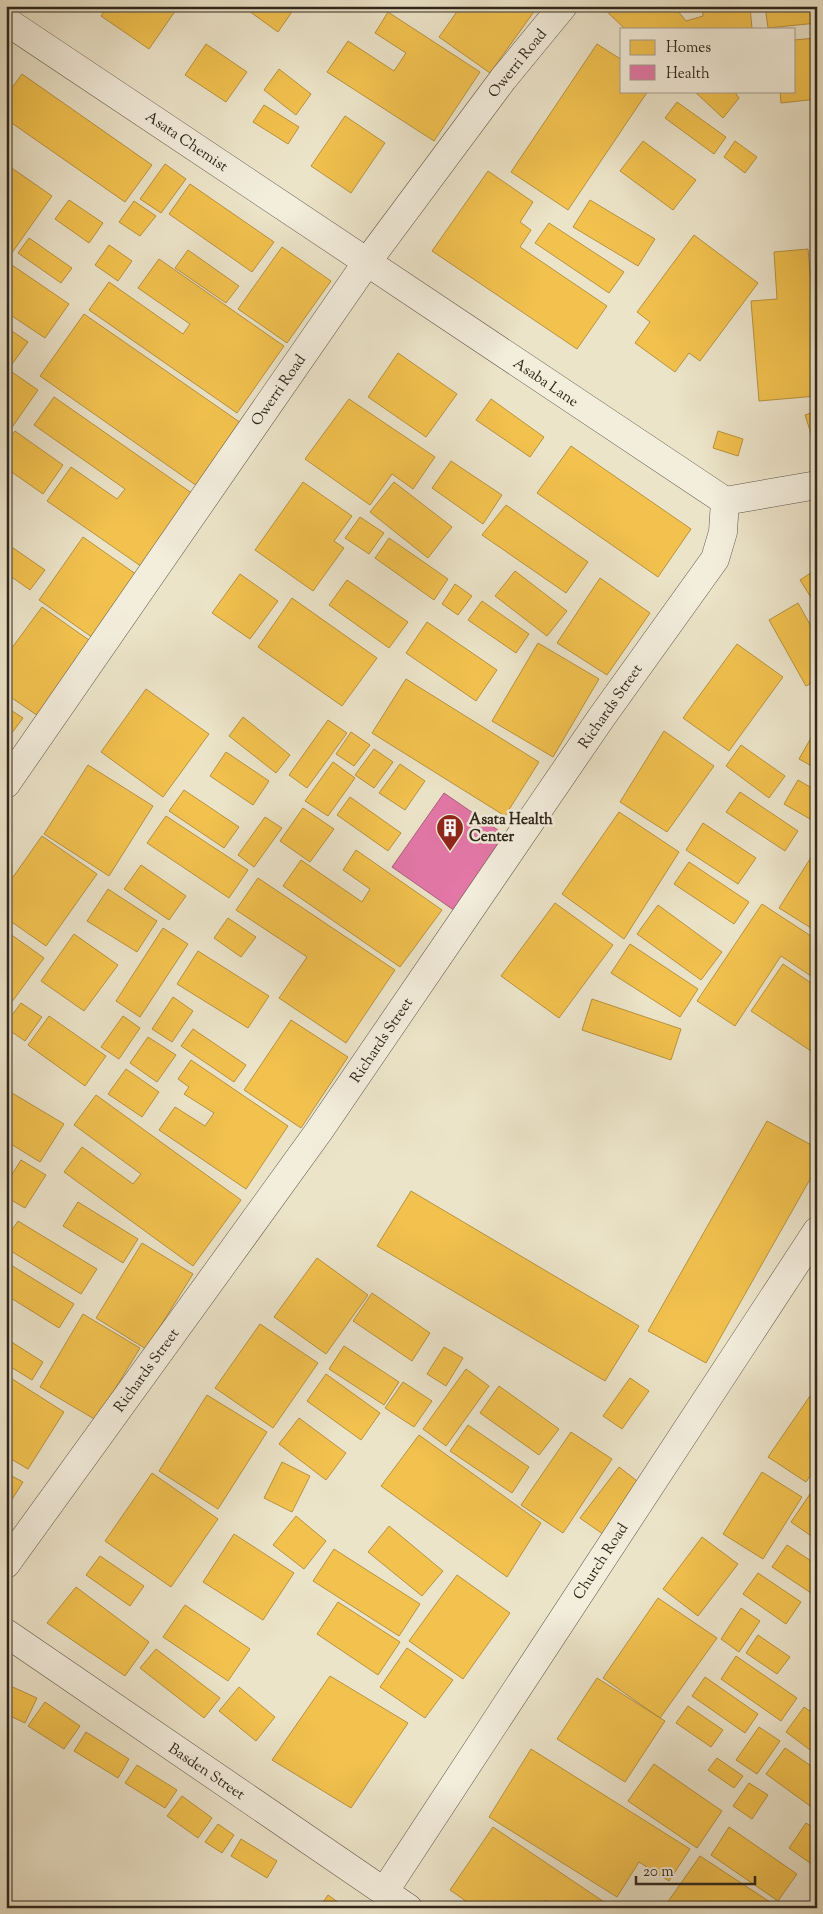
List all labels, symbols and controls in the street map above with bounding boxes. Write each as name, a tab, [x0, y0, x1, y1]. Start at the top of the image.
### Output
street label: Owerri Road	[484, 25, 553, 103]
legend	[620, 28, 796, 92]
text: Homes	[666, 38, 711, 59]
text: Health	[666, 64, 710, 85]
street label: Asata Chemist	[141, 107, 232, 178]
street label: Owerri Road	[247, 350, 312, 431]
street label: Asaba Lane	[508, 354, 582, 413]
street label: Richards Street	[574, 660, 648, 753]
place label: Asata Health Center	[469, 810, 553, 848]
building icon: Asata Health Center	[435, 813, 465, 852]
street label: Richards Street	[346, 994, 419, 1088]
street label: Richards Street	[110, 1325, 185, 1417]
street label: Church Road	[569, 1519, 634, 1604]
street label: Basden Street	[164, 1739, 249, 1806]
scale bar	[636, 1854, 754, 1886]
text: 20 m	[643, 1862, 674, 1883]

